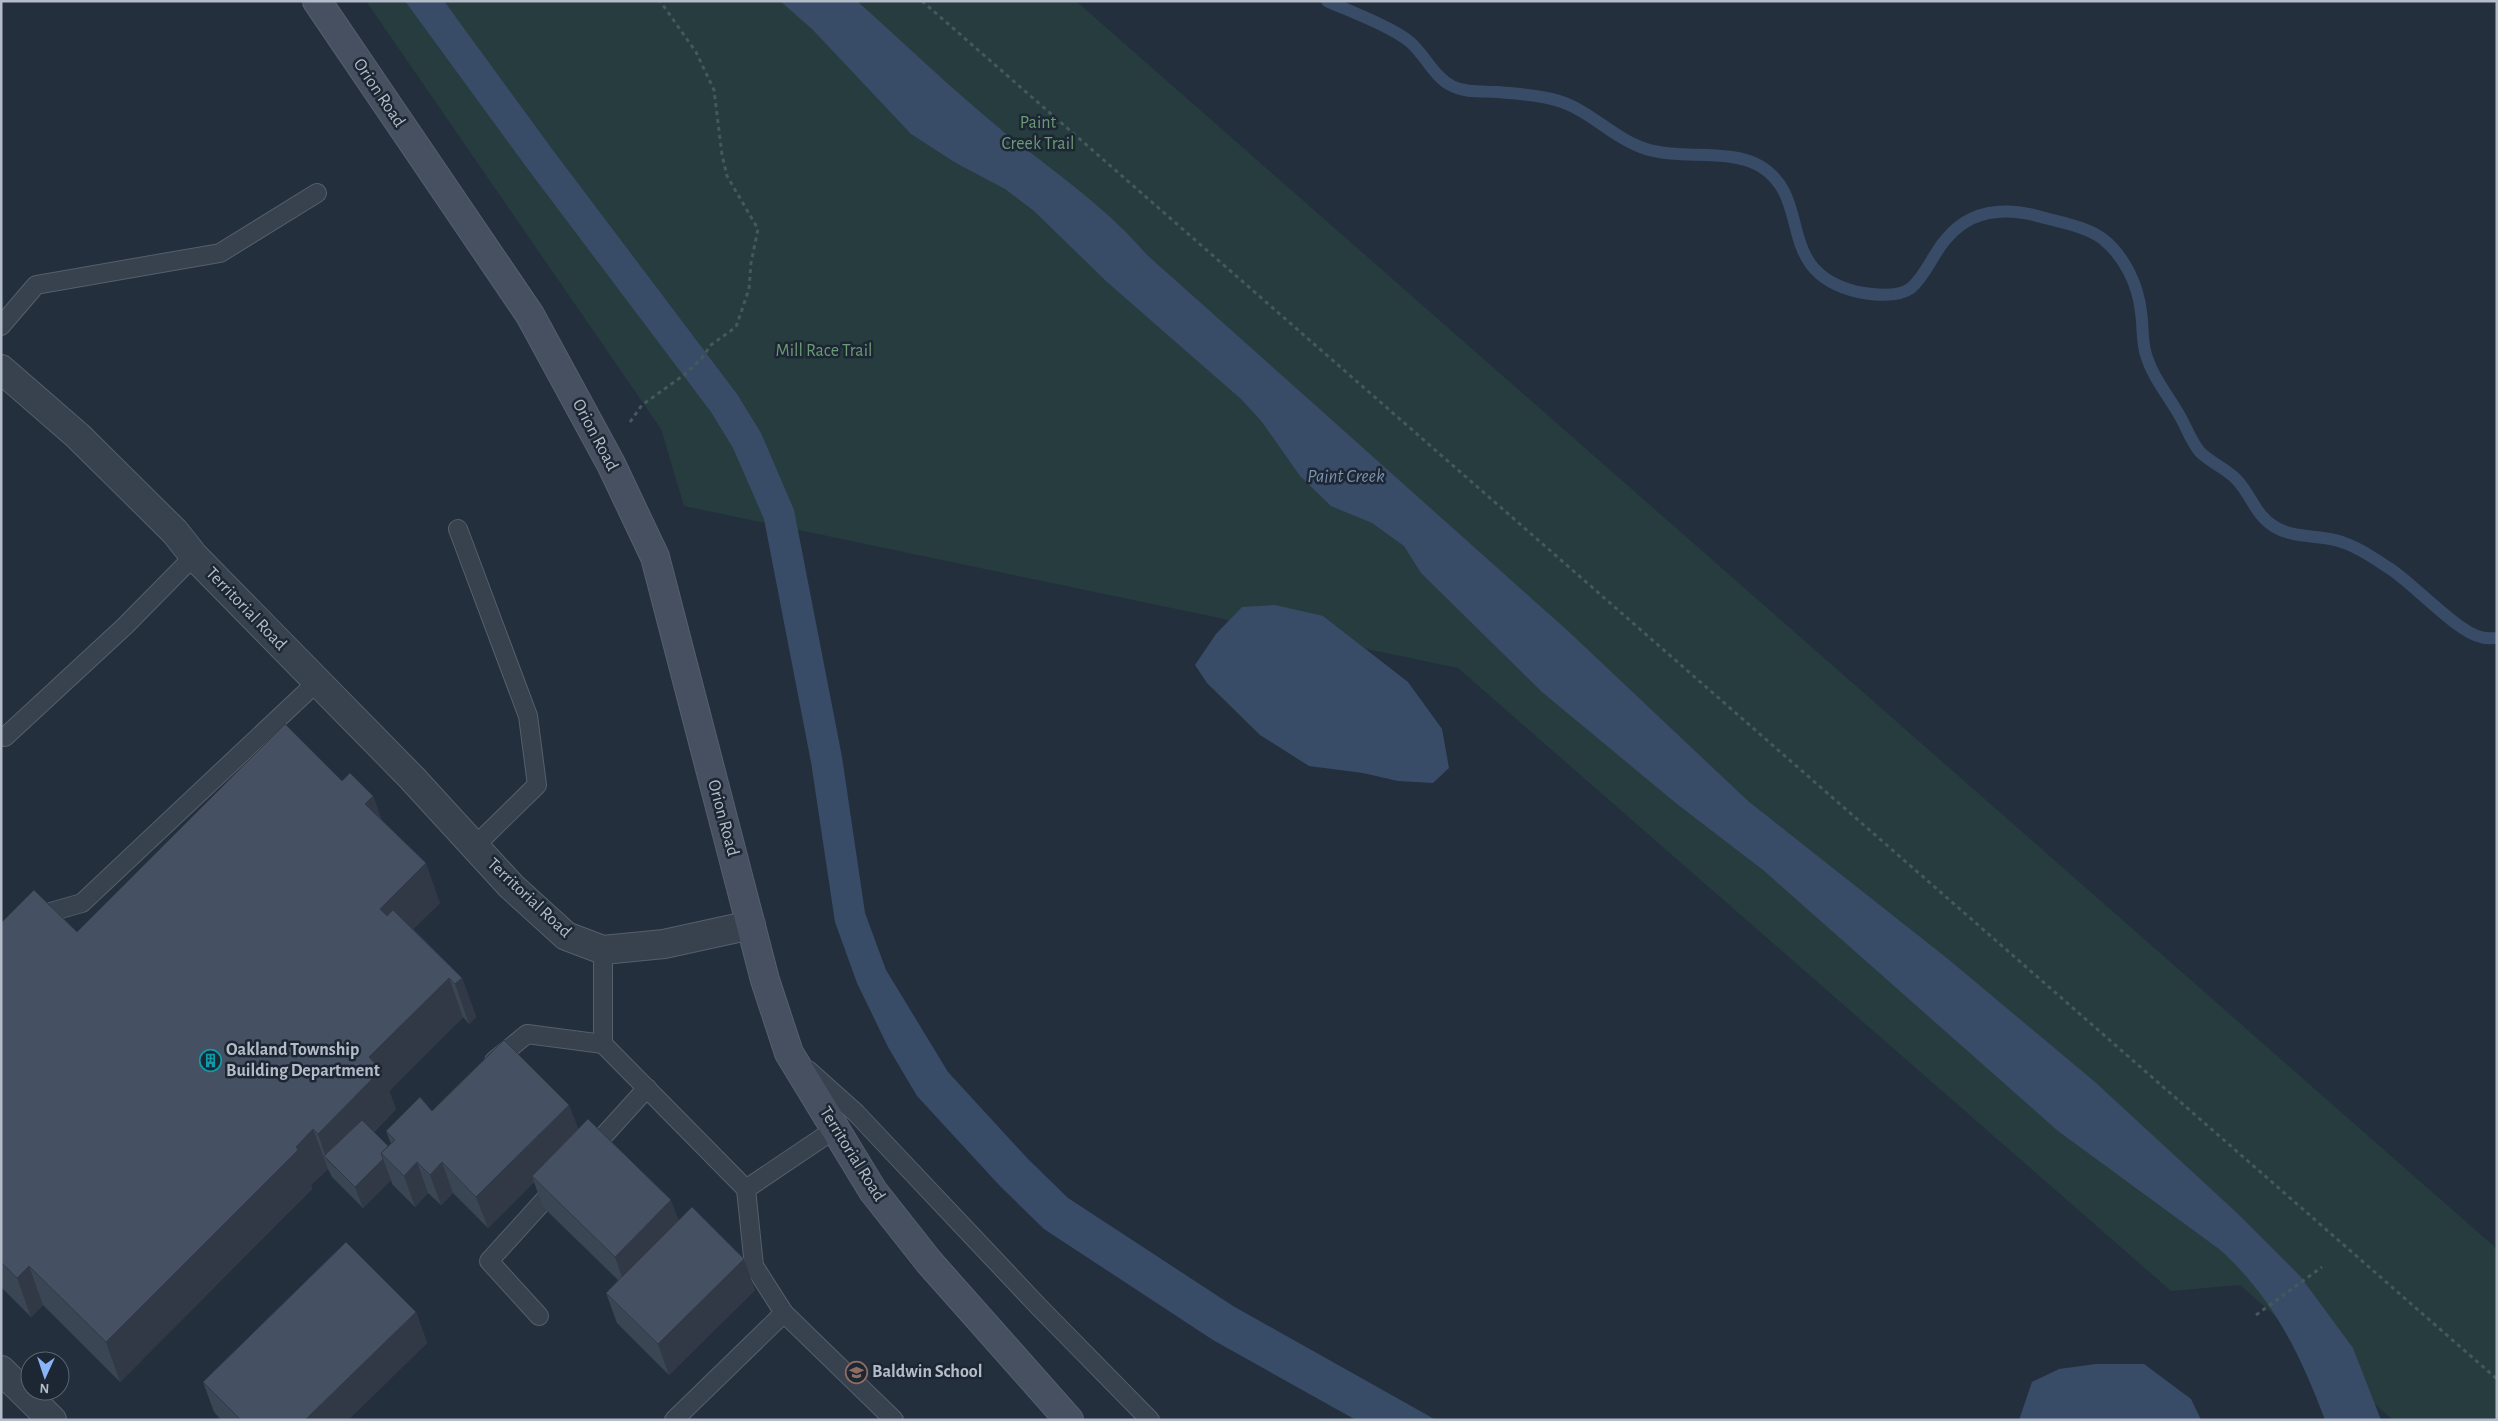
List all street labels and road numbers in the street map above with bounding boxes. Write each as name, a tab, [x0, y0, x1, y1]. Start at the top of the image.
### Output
street label: Orion Road	[350, 55, 408, 131]
street label: Orion Road	[569, 396, 621, 474]
street label: Territorial Road	[202, 564, 290, 654]
street label: Orion Road	[704, 778, 742, 858]
street label: Territorial Road	[483, 855, 575, 941]
street label: Territorial Road	[816, 1104, 888, 1204]

